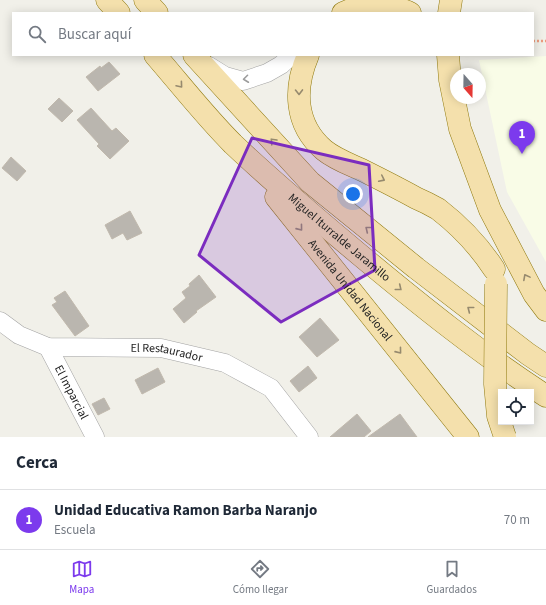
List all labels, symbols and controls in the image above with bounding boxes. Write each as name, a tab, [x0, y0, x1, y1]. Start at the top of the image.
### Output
search box	[12, 12, 534, 56]
icon: search	[26, 23, 48, 45]
text: Buscar aquí	[58, 24, 131, 45]
north arrow	[450, 68, 486, 104]
one-way arrow	[242, 74, 249, 83]
one-way arrow	[176, 80, 183, 87]
one-way arrow	[295, 89, 303, 95]
pin: 1	[509, 121, 535, 154]
one-way arrow	[270, 138, 277, 146]
one-way arrow	[378, 175, 385, 182]
your location	[343, 184, 363, 204]
street label: Miguel Iturralde Jaramillo	[285, 189, 394, 285]
one-way arrow	[296, 224, 303, 231]
one-way arrow	[365, 226, 372, 233]
street label: Avenida Unidad Nacional	[304, 235, 396, 345]
one-way arrow	[523, 274, 530, 281]
one-way arrow	[395, 283, 402, 290]
one-way arrow	[467, 307, 474, 314]
street label: El Restaurador	[130, 339, 205, 366]
one-way arrow	[395, 347, 402, 354]
street label: El Imparcial	[50, 362, 93, 422]
map controls	[498, 389, 534, 425]
button: locate	[498, 389, 534, 425]
text: Cerca	[16, 451, 58, 475]
text: Unidad Educativa Ramon Barba Naranjo	[54, 500, 317, 521]
text: 1	[26, 511, 32, 529]
text: 70 m	[504, 511, 530, 529]
text: Escuela	[54, 521, 96, 539]
tab: Mapa	[69, 558, 94, 597]
tab: Cómo llegar	[233, 558, 288, 597]
tab: Guardados	[426, 558, 477, 597]

